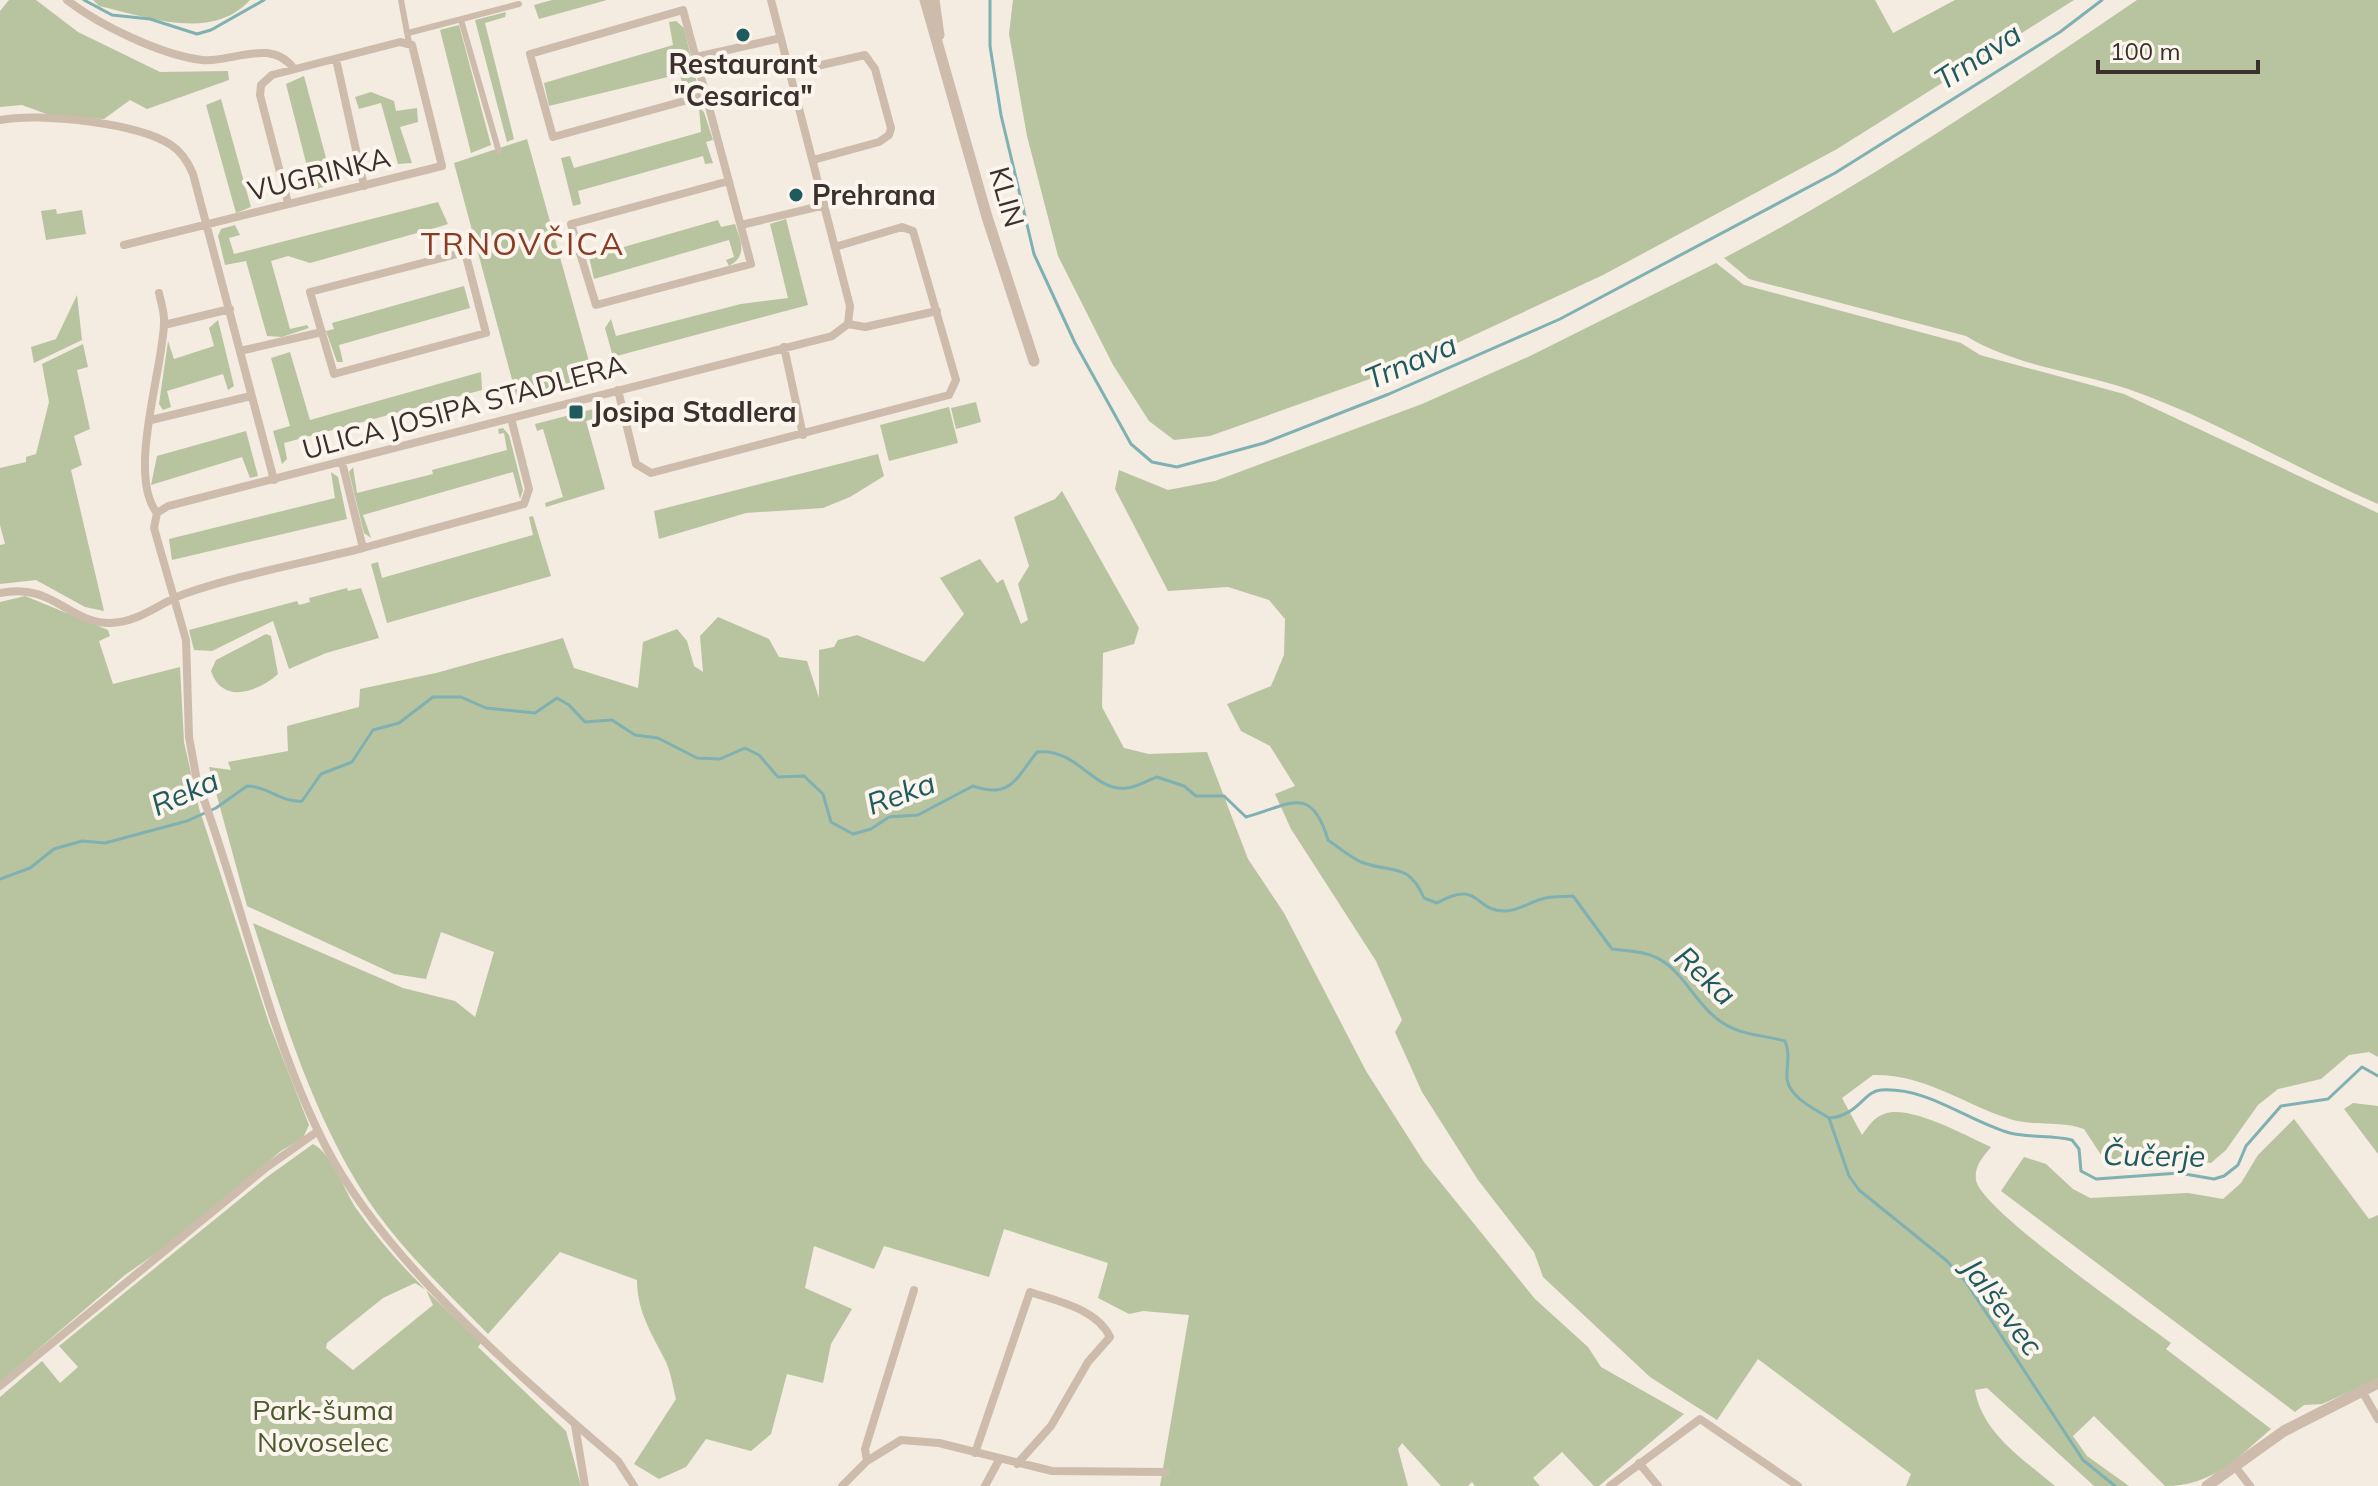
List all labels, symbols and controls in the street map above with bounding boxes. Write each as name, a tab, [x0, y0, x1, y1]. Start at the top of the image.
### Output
water label: Trnava	[1927, 14, 2028, 98]
scale bar	[2098, 24, 2258, 74]
marker: Restaurant "Cesarica"	[734, 26, 752, 44]
text: 100 m	[2110, 36, 2181, 66]
place label: Restaurant "Cesarica"	[669, 46, 818, 113]
street label: VUGRINKA	[244, 139, 394, 208]
street label: KLIN	[982, 163, 1033, 231]
place label: Prehrana	[812, 177, 936, 212]
marker: Prehrana	[787, 186, 805, 204]
district label: TRNOVČICA	[421, 223, 625, 263]
water label: Trnava	[1359, 325, 1462, 397]
street label: ULICA JOSIPA STADLERA	[298, 346, 630, 467]
place label: Josipa Stadlera	[592, 394, 797, 429]
marker: Josipa Stadlera	[567, 403, 585, 421]
water label: Reka	[145, 760, 224, 824]
water label: Reka	[861, 763, 940, 823]
water label: Reka	[1667, 937, 1744, 1013]
water label: Čučerje	[2102, 1135, 2206, 1175]
water label: Jalševec	[1952, 1247, 2052, 1363]
park label: Park-šuma Novoselec	[252, 1392, 394, 1459]

